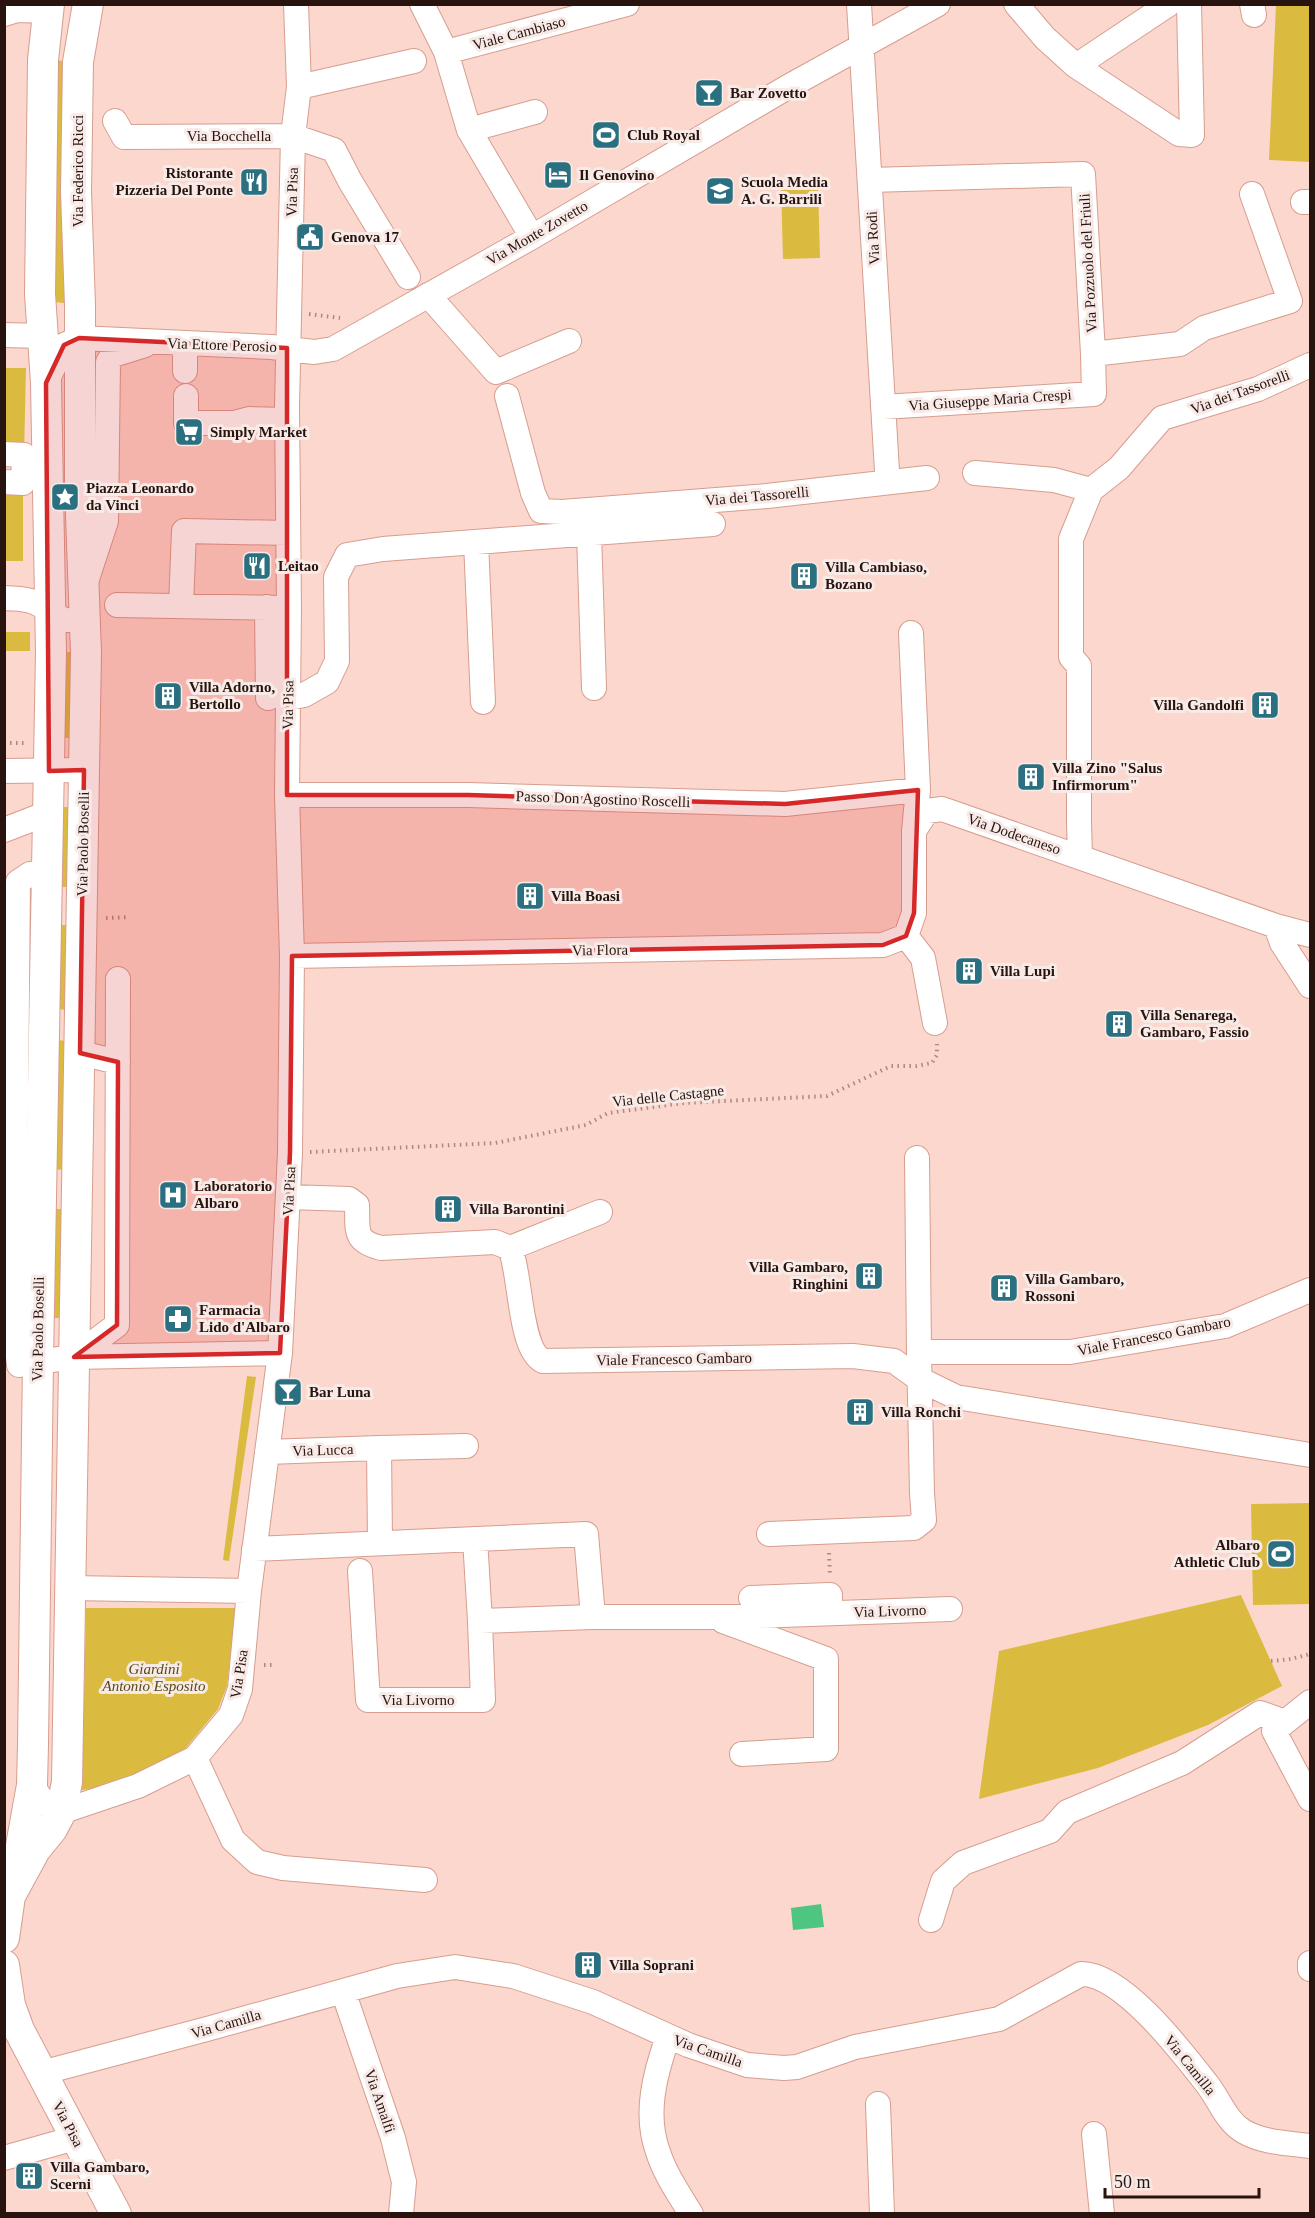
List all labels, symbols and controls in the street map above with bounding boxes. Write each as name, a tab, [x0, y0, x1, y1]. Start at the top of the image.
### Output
street label: Viale Cambiaso	[471, 13, 567, 53]
bar icon: Bar Zovetto	[693, 77, 725, 109]
place label: Bar Zovetto	[730, 85, 807, 101]
street label: Via Federico Ricci	[70, 115, 86, 227]
sports icon: Club Royal	[590, 119, 622, 151]
place label: Club Royal	[627, 127, 700, 143]
street label: Via Bocchella	[187, 128, 272, 144]
hotel icon: Il Genovino	[542, 159, 574, 191]
place label: Ristorante Pizzeria Del Ponte	[116, 165, 233, 198]
restaurant icon: Ristorante Pizzeria Del Ponte	[238, 166, 270, 198]
street label: Via Pisa	[283, 167, 301, 217]
place label: Il Genovino	[579, 167, 654, 183]
place label: Scuola Media A. G. Barrili	[741, 174, 829, 207]
school or university icon: Scuola Media A. G. Barrili	[704, 175, 736, 207]
street label: Via Pozzuolo del Friuli	[1076, 193, 1100, 333]
street label: Via Monte Zovetto	[484, 198, 590, 268]
street label: Via Rodi	[864, 211, 882, 265]
public building icon: Genova 17	[294, 221, 326, 253]
place label: Genova 17	[331, 229, 399, 245]
street label: Via Ettore Perosio	[167, 335, 277, 355]
street label: Via dei Tassorelli	[1188, 367, 1292, 417]
street label: Via Giuseppe Maria Crespi	[908, 386, 1072, 414]
supermarket icon: Simply Market	[173, 416, 205, 448]
place label: Simply Market	[210, 424, 307, 440]
place label: Piazza Leonardo da Vinci	[86, 480, 194, 513]
place icon: Piazza Leonardo da Vinci	[49, 481, 81, 513]
street label: Via dei Tassorelli	[704, 483, 810, 509]
restaurant icon: Leitao	[241, 550, 273, 582]
place label: Leitao	[278, 558, 319, 574]
place label: Villa Cambiaso, Bozano	[825, 559, 927, 592]
building icon: Villa Cambiaso, Bozano	[788, 560, 820, 592]
place label: Villa Adorno, Bertollo	[189, 679, 275, 712]
building icon: Villa Adorno, Bertollo	[152, 680, 184, 712]
street label: Via Pisa	[280, 680, 296, 730]
building icon: Villa Gandolfi	[1249, 689, 1281, 721]
place label: Villa Gandolfi	[1153, 697, 1244, 713]
place label: Villa Zino "Salus Infirmorum"	[1052, 760, 1162, 793]
building icon: Villa Zino "Salus Infirmorum"	[1015, 761, 1047, 793]
street label: Passo Don Agostino Roscelli	[515, 788, 691, 810]
street label: Via Paolo Boselli	[74, 791, 92, 897]
street label: Via Dodecaneso	[965, 811, 1063, 857]
building icon: Villa Boasi	[514, 880, 546, 912]
place label: Villa Boasi	[551, 888, 620, 904]
street label: Via Flora	[572, 942, 629, 958]
building icon: Villa Lupi	[953, 955, 985, 987]
place label: Villa Lupi	[990, 963, 1055, 979]
place label: Villa Senarega, Gambaro, Fassio	[1140, 1007, 1249, 1040]
building icon: Villa Senarega, Gambaro, Fassio	[1103, 1008, 1135, 1040]
street label: Via delle Castagne	[611, 1082, 725, 1110]
street label: Via Pisa	[280, 1166, 298, 1216]
place label: Laboratorio Albaro	[194, 1178, 272, 1211]
hospital icon: Laboratorio Albaro	[157, 1179, 189, 1211]
building icon: Villa Barontini	[432, 1193, 464, 1225]
place label: Villa Barontini	[469, 1201, 564, 1217]
place label: Villa Gambaro, Ringhini	[749, 1259, 848, 1292]
building icon: Villa Gambaro, Ringhini	[853, 1260, 885, 1292]
place label: Villa Gambaro, Rossoni	[1025, 1271, 1124, 1304]
building icon: Villa Gambaro, Rossoni	[988, 1272, 1020, 1304]
street label: Via Paolo Boselli	[29, 1276, 47, 1382]
place label: Farmacia Lido d'Albaro	[199, 1302, 290, 1335]
pharmacy icon: Farmacia Lido d'Albaro	[162, 1303, 194, 1335]
street label: Viale Francesco Gambaro	[1076, 1313, 1232, 1359]
street label: Viale Francesco Gambaro	[596, 1350, 752, 1368]
bar icon: Bar Luna	[272, 1376, 304, 1408]
place label: Bar Luna	[309, 1384, 371, 1400]
building icon: Villa Ronchi	[844, 1396, 876, 1428]
place label: Villa Ronchi	[881, 1404, 961, 1420]
street label: Via Lucca	[292, 1441, 354, 1459]
place label: Albaro Athletic Club	[1174, 1537, 1260, 1570]
sports icon: Albaro Athletic Club	[1265, 1538, 1297, 1570]
street label: Via Livorno	[853, 1602, 927, 1620]
street label: Via Pisa	[227, 1648, 251, 1700]
park label: Giardini Antonio Esposito	[102, 1661, 206, 1694]
street label: Via Livorno	[382, 1692, 454, 1708]
building icon: Villa Soprani	[572, 1949, 604, 1981]
place label: Villa Soprani	[609, 1957, 694, 1973]
street label: Via Camilla	[189, 2006, 263, 2042]
street label: Via Camilla	[671, 2032, 745, 2070]
street label: Via Camilla	[1161, 2032, 1219, 2098]
street label: Via Amalfi	[362, 2067, 398, 2135]
street label: Via Pisa	[49, 2098, 87, 2150]
place label: Villa Gambaro, Scerni	[50, 2159, 149, 2192]
building icon: Villa Gambaro, Scerni	[13, 2160, 45, 2192]
scale bar	[1105, 2161, 1260, 2199]
text: 50 m	[1114, 2172, 1151, 2192]

